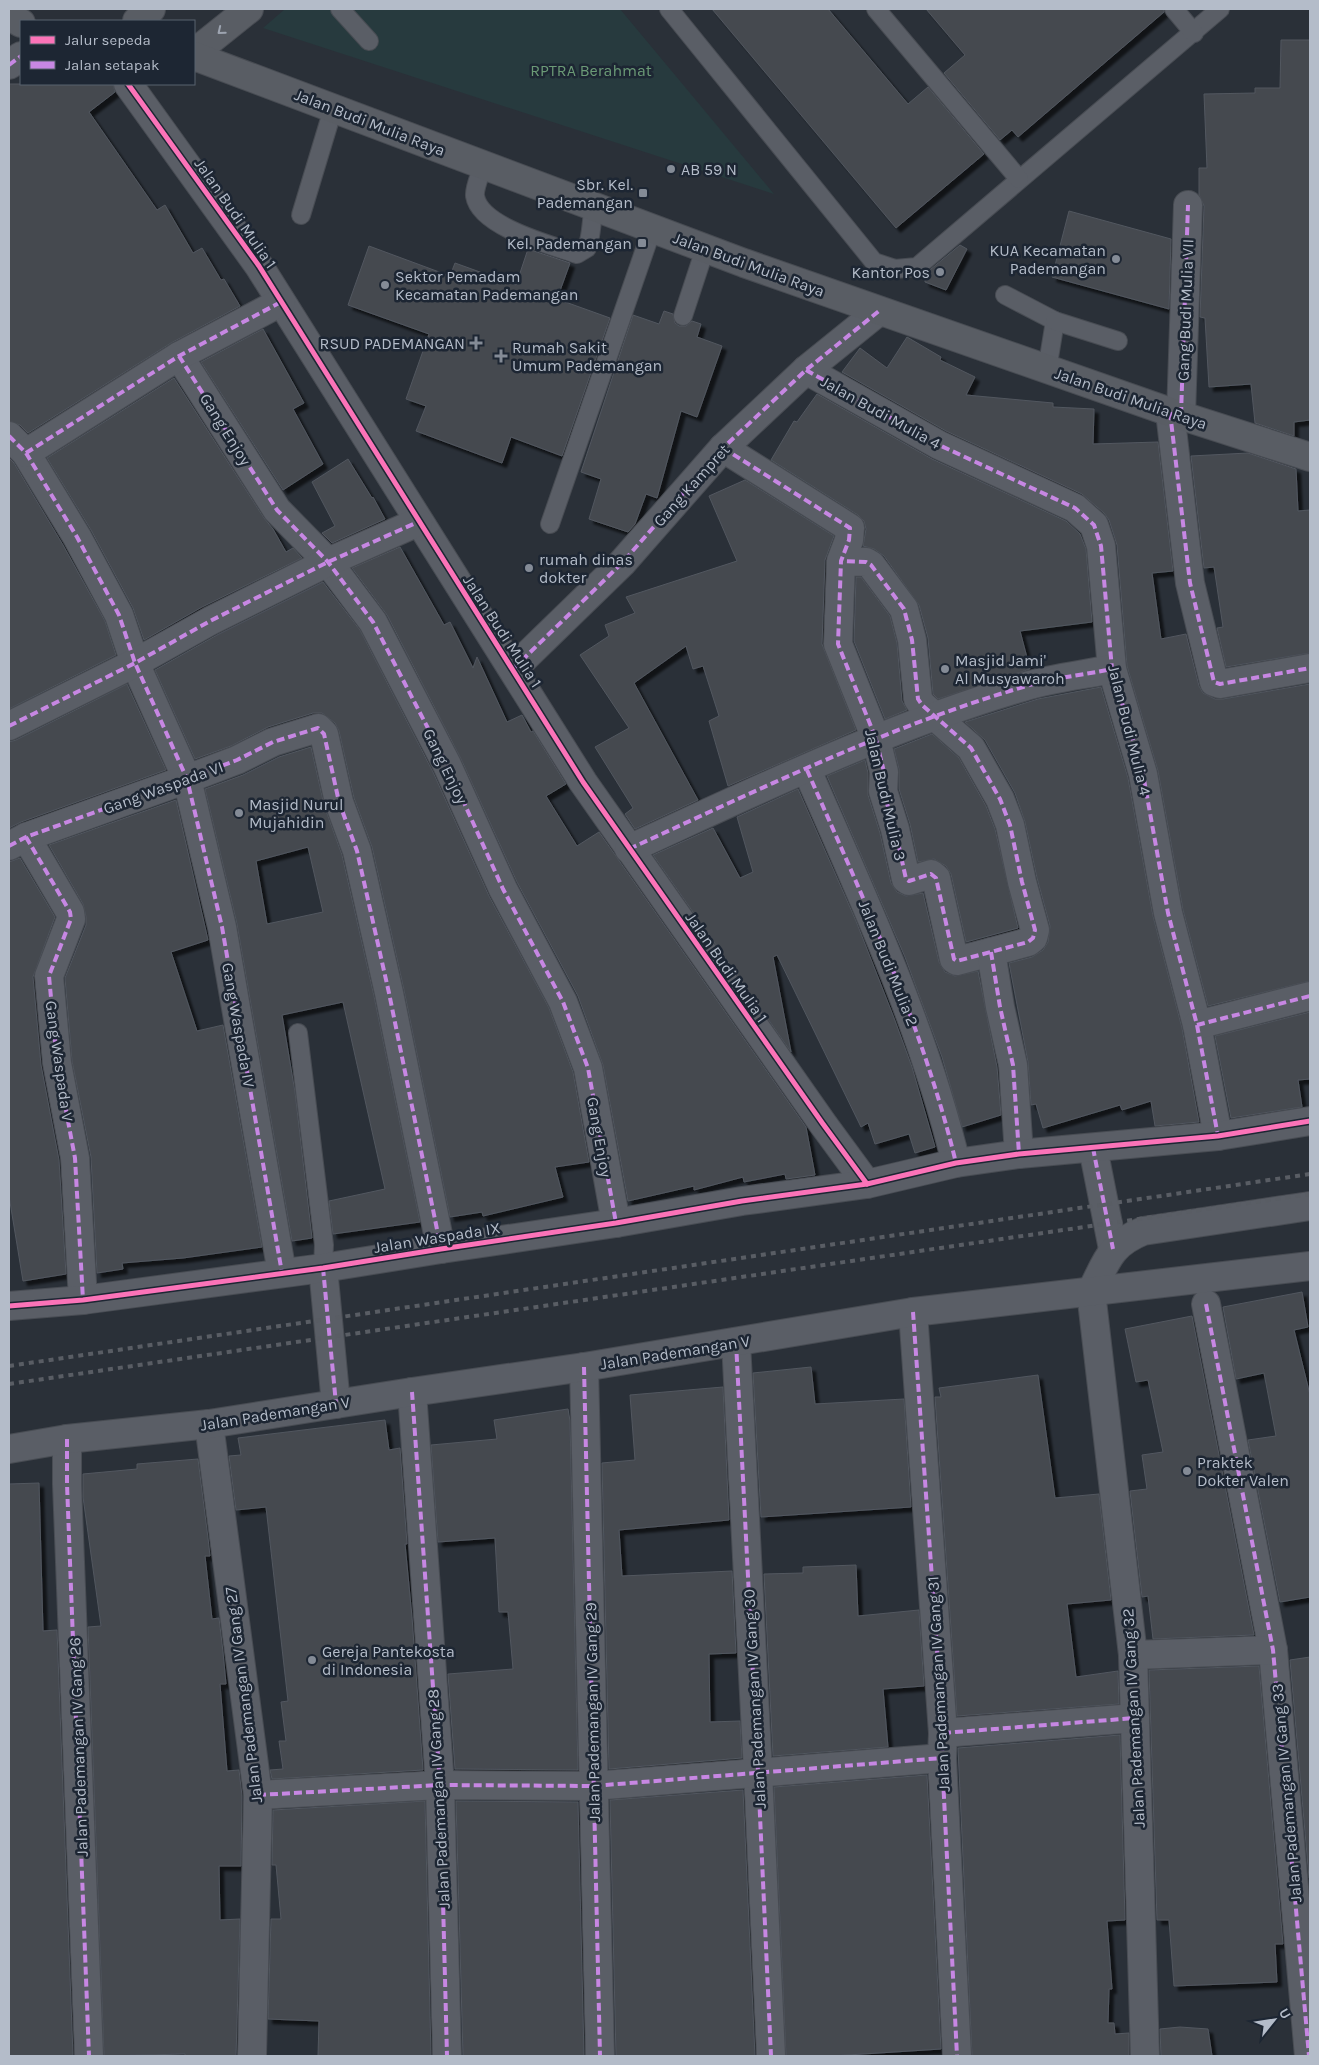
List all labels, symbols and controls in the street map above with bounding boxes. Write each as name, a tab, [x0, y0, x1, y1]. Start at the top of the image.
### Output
legend	[20, 20, 195, 85]
one-way arrow	[218, 26, 227, 35]
text: Jalur sepeda	[65, 31, 151, 49]
text: Jalan setapak	[65, 56, 159, 74]
park label: RPTRA Berahmat	[530, 61, 652, 80]
street label: Jalan Budi Mulia Raya	[292, 85, 448, 160]
street label: Jalan Budi Mulia 1	[191, 155, 281, 272]
place label: AB 59 N	[681, 160, 737, 179]
marker: AB 59 N	[665, 163, 677, 175]
place label: Sbr. Kel. Pademangan	[537, 175, 633, 212]
marker: Sbr. Kel. Pademangan	[637, 187, 649, 199]
street label: Jalan Budi Mulia Raya	[671, 228, 827, 301]
place label: Kel. Pademangan	[507, 234, 632, 253]
marker: Kel. Pademangan	[636, 237, 648, 249]
street label: Gang Budi Mulia VII	[1174, 239, 1197, 381]
place label: KUA Kecamatan Pademangan	[990, 241, 1106, 278]
marker: KUA Kecamatan Pademangan	[1110, 253, 1122, 265]
place label: Kantor Pos	[851, 263, 930, 282]
marker: Kantor Pos	[934, 266, 946, 278]
place label: Sektor Pemadam Kecamatan Pademangan	[395, 267, 578, 304]
marker: Sektor Pemadam Kecamatan Pademangan	[379, 279, 391, 291]
place label: RSUD PADEMANGAN	[320, 334, 465, 353]
marker: RSUD PADEMANGAN	[469, 336, 483, 350]
place label: Rumah Sakit Umum Pademangan	[512, 338, 662, 375]
marker: Rumah Sakit Umum Pademangan	[494, 349, 508, 363]
street label: Jalan Budi Mulia Raya	[1052, 364, 1209, 433]
street label: Jalan Budi Mulia 4	[818, 372, 944, 453]
street label: Gang Enjoy	[196, 390, 256, 469]
street label: Gang Kampret	[649, 440, 733, 531]
place label: rumah dinas dokter	[539, 550, 633, 587]
marker: rumah dinas dokter	[523, 562, 535, 574]
street label: Jalan Budi Mulia 1	[459, 572, 546, 691]
place label: Masjid Jami' Al Musyawaroh	[955, 651, 1065, 688]
marker: Masjid Jami' Al Musyawaroh	[939, 663, 951, 675]
street label: Jalan Budi Mulia 4	[1104, 663, 1155, 797]
street label: Gang Enjoy	[419, 725, 472, 807]
street label: Jalan Budi Mulia 3	[861, 728, 910, 863]
street label: Gang Waspada VI	[101, 757, 226, 818]
place label: Masjid Nurul Mujahidin	[249, 795, 343, 832]
marker: Masjid Nurul Mujahidin	[233, 807, 245, 819]
street label: Jalan Budi Mulia 2	[855, 897, 922, 1029]
street label: Jalan Budi Mulia 1	[682, 909, 772, 1026]
street label: Gang Waspada IV	[218, 961, 259, 1089]
street label: Gang Waspada V	[42, 999, 77, 1123]
street label: Gang Enjoy	[583, 1095, 616, 1179]
street label: Jalan Waspada IX	[372, 1218, 502, 1257]
street label: Jalan Pademangan V	[599, 1331, 751, 1374]
street label: Jalan Pademangan V	[199, 1392, 351, 1435]
place label: Praktek Dokter Valen	[1197, 1453, 1289, 1490]
marker: Praktek Dokter Valen	[1181, 1465, 1193, 1477]
street label: Jalan Pademangan IV Gang 31	[923, 1576, 954, 1792]
street label: Jalan Pademangan IV Gang 27	[221, 1585, 266, 1804]
street label: Jalan Pademangan IV Gang 30	[739, 1589, 770, 1809]
street label: Jalan Pademangan IV Gang 29	[581, 1602, 604, 1822]
street label: Jalan Pademangan IV Gang 32	[1118, 1608, 1149, 1828]
street label: Jalan Pademangan IV Gang 26	[65, 1637, 92, 1857]
place label: Gereja Pantekosta di Indonesia	[322, 1642, 455, 1679]
marker: Gereja Pantekosta di Indonesia	[306, 1654, 318, 1666]
street label: Jalan Pademangan IV Gang 33	[1267, 1683, 1306, 1903]
street label: Jalan Pademangan IV Gang 28	[423, 1689, 454, 1909]
north arrow	[1249, 1995, 1299, 2045]
text: U	[1275, 2005, 1295, 2022]

